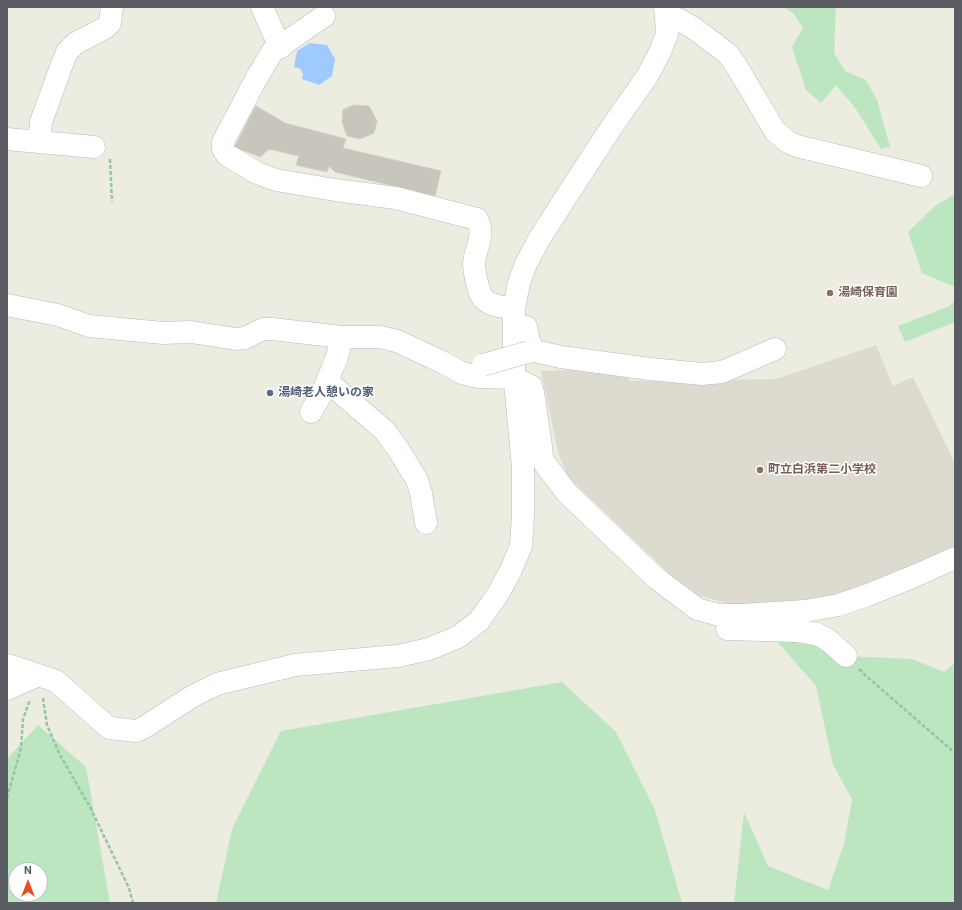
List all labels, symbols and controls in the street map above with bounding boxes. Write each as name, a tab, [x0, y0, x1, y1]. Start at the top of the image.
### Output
place label: 湯崎保育園	[838, 286, 898, 300]
marker: 湯崎保育園	[825, 288, 835, 298]
place label: 湯崎老人憩いの家	[278, 386, 374, 400]
marker: 湯崎老人憩いの家	[265, 388, 275, 398]
place label: 町立白浜第二小学校	[768, 463, 876, 477]
marker: 町立白浜第二小学校	[755, 465, 765, 475]
north arrow	[8, 862, 48, 902]
text: N	[24, 864, 32, 877]

